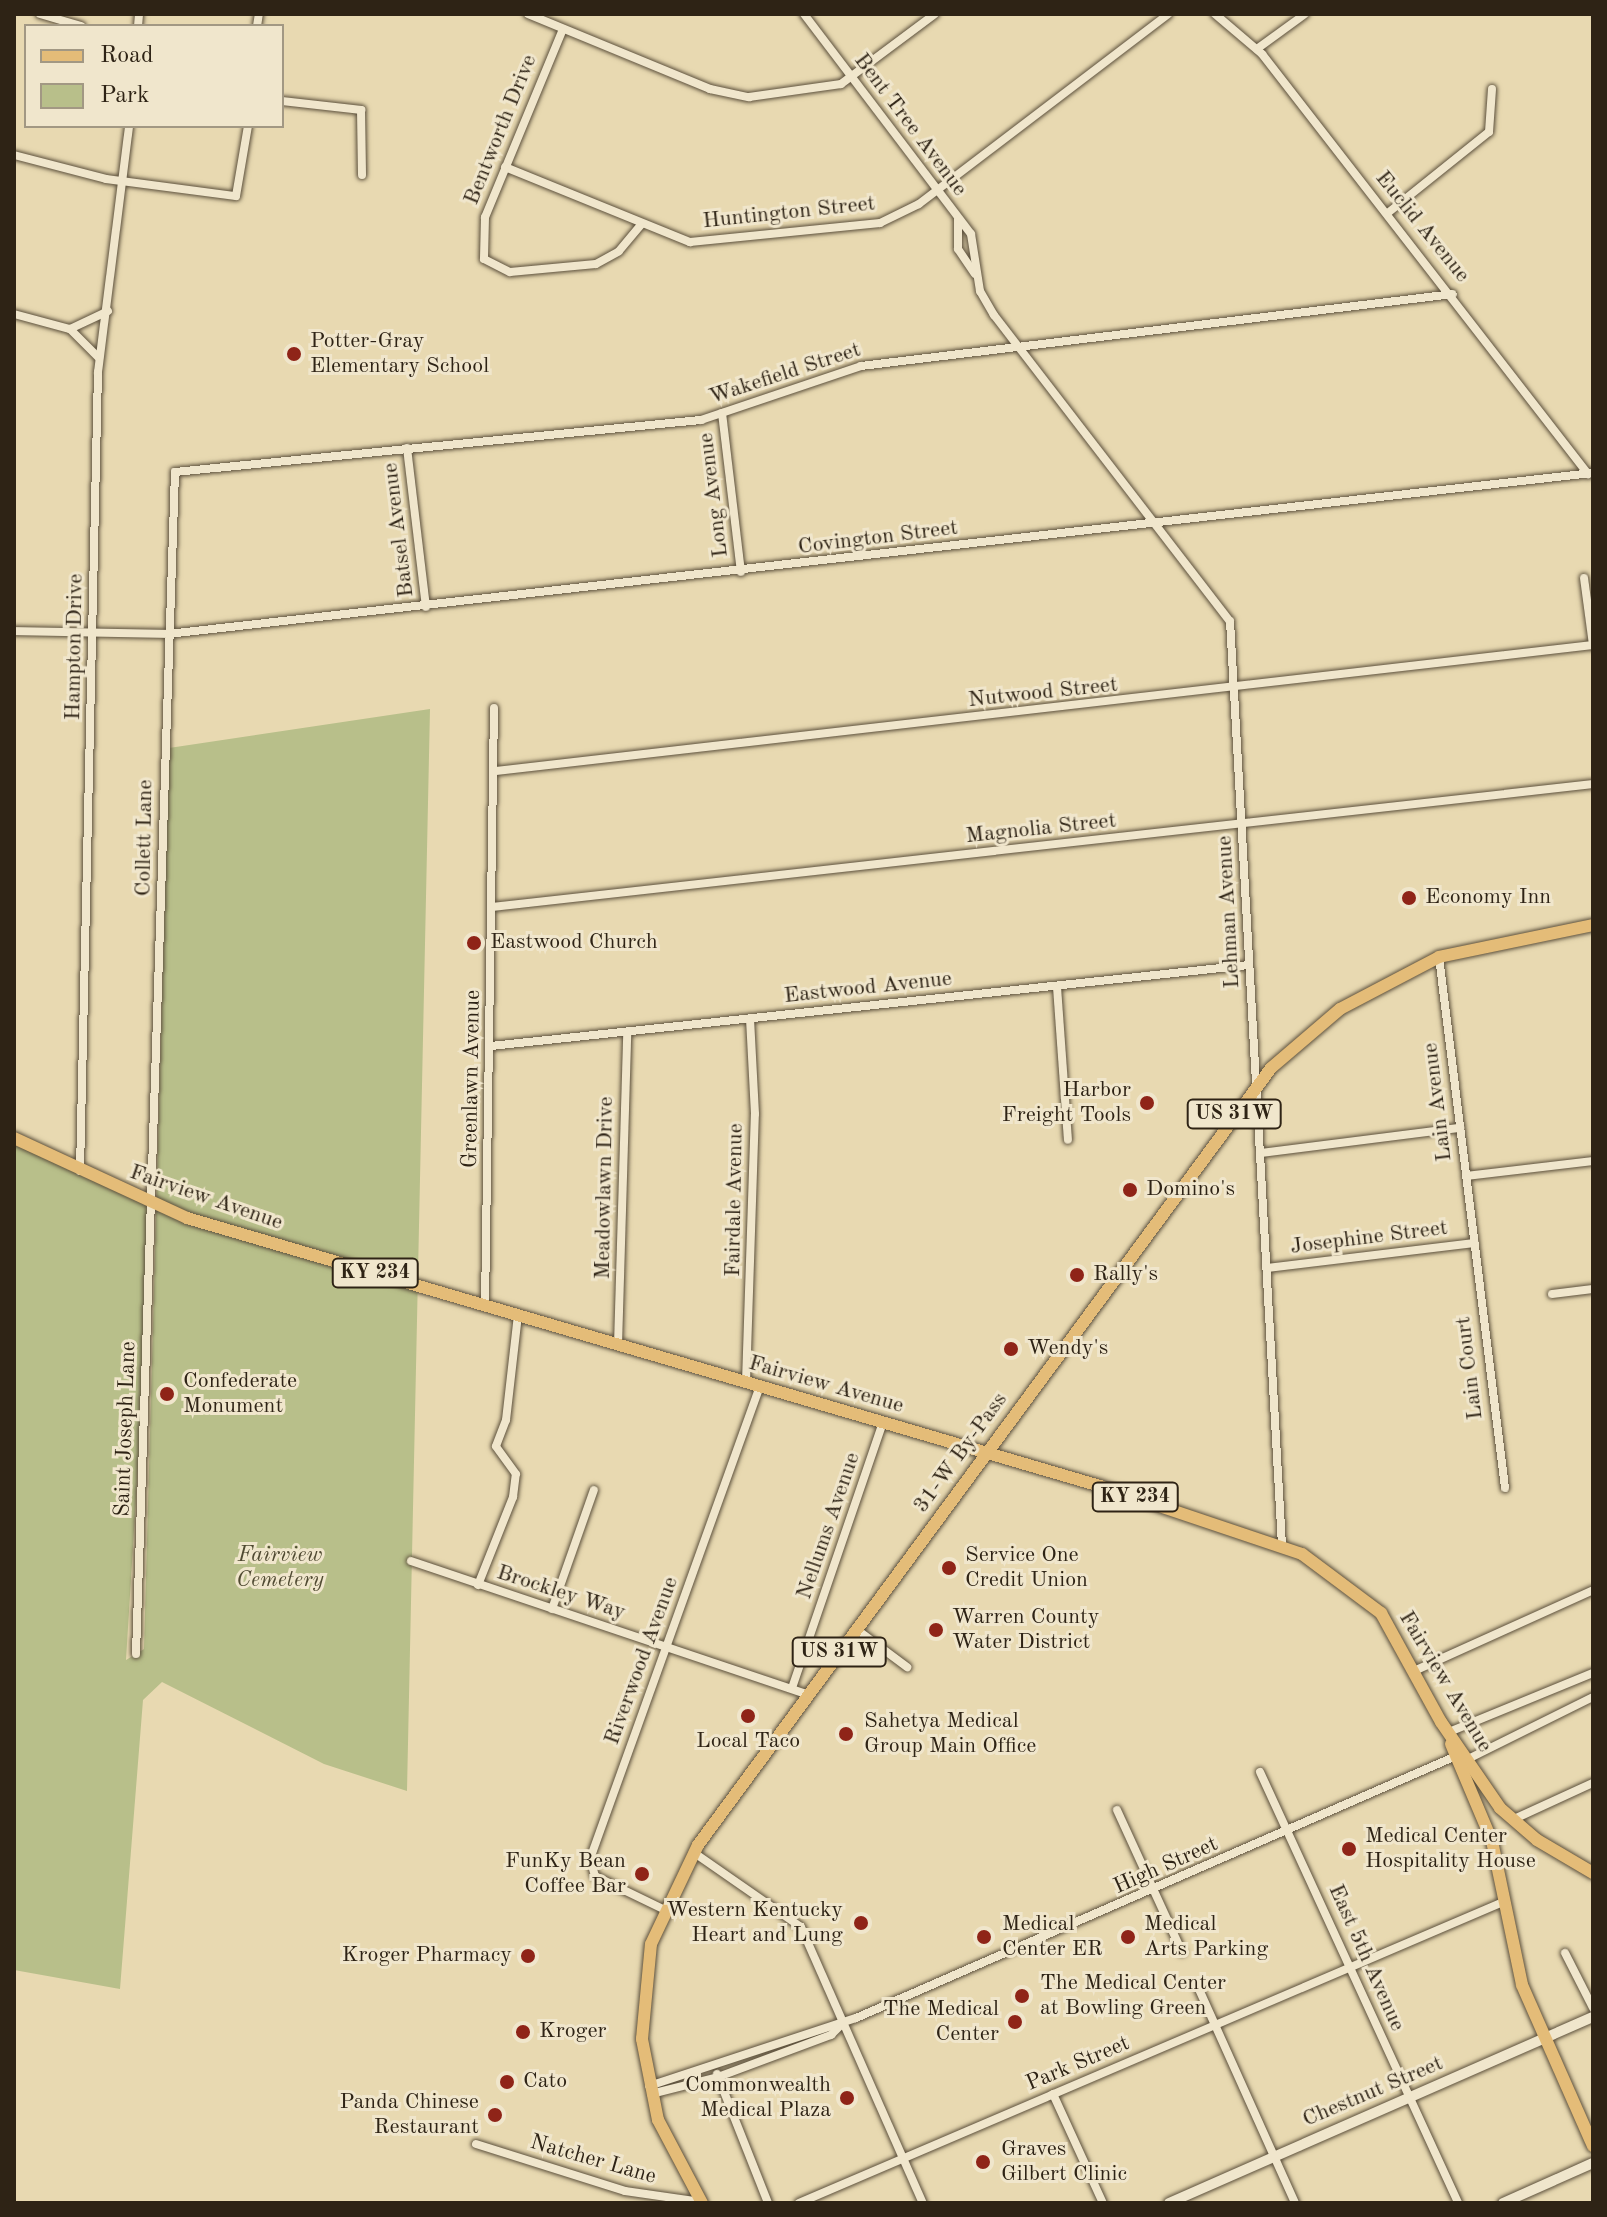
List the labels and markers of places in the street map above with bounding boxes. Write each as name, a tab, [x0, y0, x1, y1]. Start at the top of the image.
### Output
place label: Potter-Gray Elementary School	[310, 328, 489, 380]
marker: Potter-Gray Elementary School	[285, 345, 303, 363]
place label: Economy Inn	[1425, 885, 1551, 911]
marker: Economy Inn	[1400, 889, 1418, 907]
place label: Eastwood Church	[490, 930, 658, 956]
marker: Eastwood Church	[465, 934, 483, 952]
place label: Harbor Freight Tools	[1002, 1077, 1131, 1128]
marker: Harbor Freight Tools	[1138, 1094, 1156, 1112]
place label: Domino's	[1146, 1177, 1235, 1203]
marker: Domino's	[1121, 1181, 1139, 1199]
place label: Rally's	[1093, 1262, 1158, 1288]
marker: Rally's	[1068, 1266, 1086, 1284]
place label: Wendy's	[1027, 1336, 1108, 1362]
marker: Wendy's	[1002, 1340, 1020, 1358]
place label: Confederate Monument	[183, 1368, 297, 1420]
marker: Confederate Monument	[158, 1385, 176, 1403]
place label: Service One Credit Union	[965, 1542, 1088, 1594]
marker: Service One Credit Union	[940, 1559, 958, 1577]
place label: Warren County Water District	[952, 1604, 1099, 1656]
marker: Warren County Water District	[927, 1621, 945, 1639]
marker: Local Taco	[739, 1707, 757, 1725]
place label: Sahetya Medical Group Main Office	[864, 1708, 1036, 1760]
marker: Sahetya Medical Group Main Office	[835, 1723, 857, 1745]
place label: Local Taco	[696, 1729, 800, 1755]
place label: Medical Center Hospitality House	[1365, 1823, 1536, 1874]
marker: Medical Center Hospitality House	[1340, 1840, 1358, 1858]
place label: FunKy Bean Coffee Bar	[505, 1848, 626, 1900]
marker: FunKy Bean Coffee Bar	[633, 1865, 651, 1883]
place label: Western Kentucky Heart and Lung	[666, 1897, 843, 1948]
place label: Medical Center ER	[1002, 1911, 1103, 1962]
place label: Medical Arts Parking	[1144, 1911, 1268, 1962]
marker: Western Kentucky Heart and Lung	[850, 1912, 872, 1934]
marker: Medical Center ER	[973, 1926, 995, 1948]
marker: Medical Arts Parking	[1119, 1928, 1137, 1946]
place label: Kroger Pharmacy	[342, 1943, 512, 1969]
marker: Kroger Pharmacy	[519, 1947, 537, 1965]
place label: The Medical Center at Bowling Green	[1040, 1970, 1226, 2022]
marker: The Medical Center at Bowling Green	[1011, 1985, 1033, 2007]
place label: The Medical Center	[883, 1996, 999, 2048]
marker: The Medical Center	[1006, 2013, 1024, 2031]
place label: Kroger	[539, 2019, 607, 2045]
marker: Kroger	[514, 2023, 532, 2041]
place label: Cato	[523, 2069, 567, 2095]
place label: Commonwealth Medical Plaza	[685, 2072, 831, 2124]
marker: Cato	[498, 2073, 516, 2091]
place label: Panda Chinese Restaurant	[339, 2089, 479, 2140]
marker: Commonwealth Medical Plaza	[838, 2089, 856, 2107]
marker: Panda Chinese Restaurant	[486, 2106, 504, 2124]
place label: Graves Gilbert Clinic	[1001, 2136, 1127, 2188]
marker: Graves Gilbert Clinic	[972, 2151, 994, 2173]

